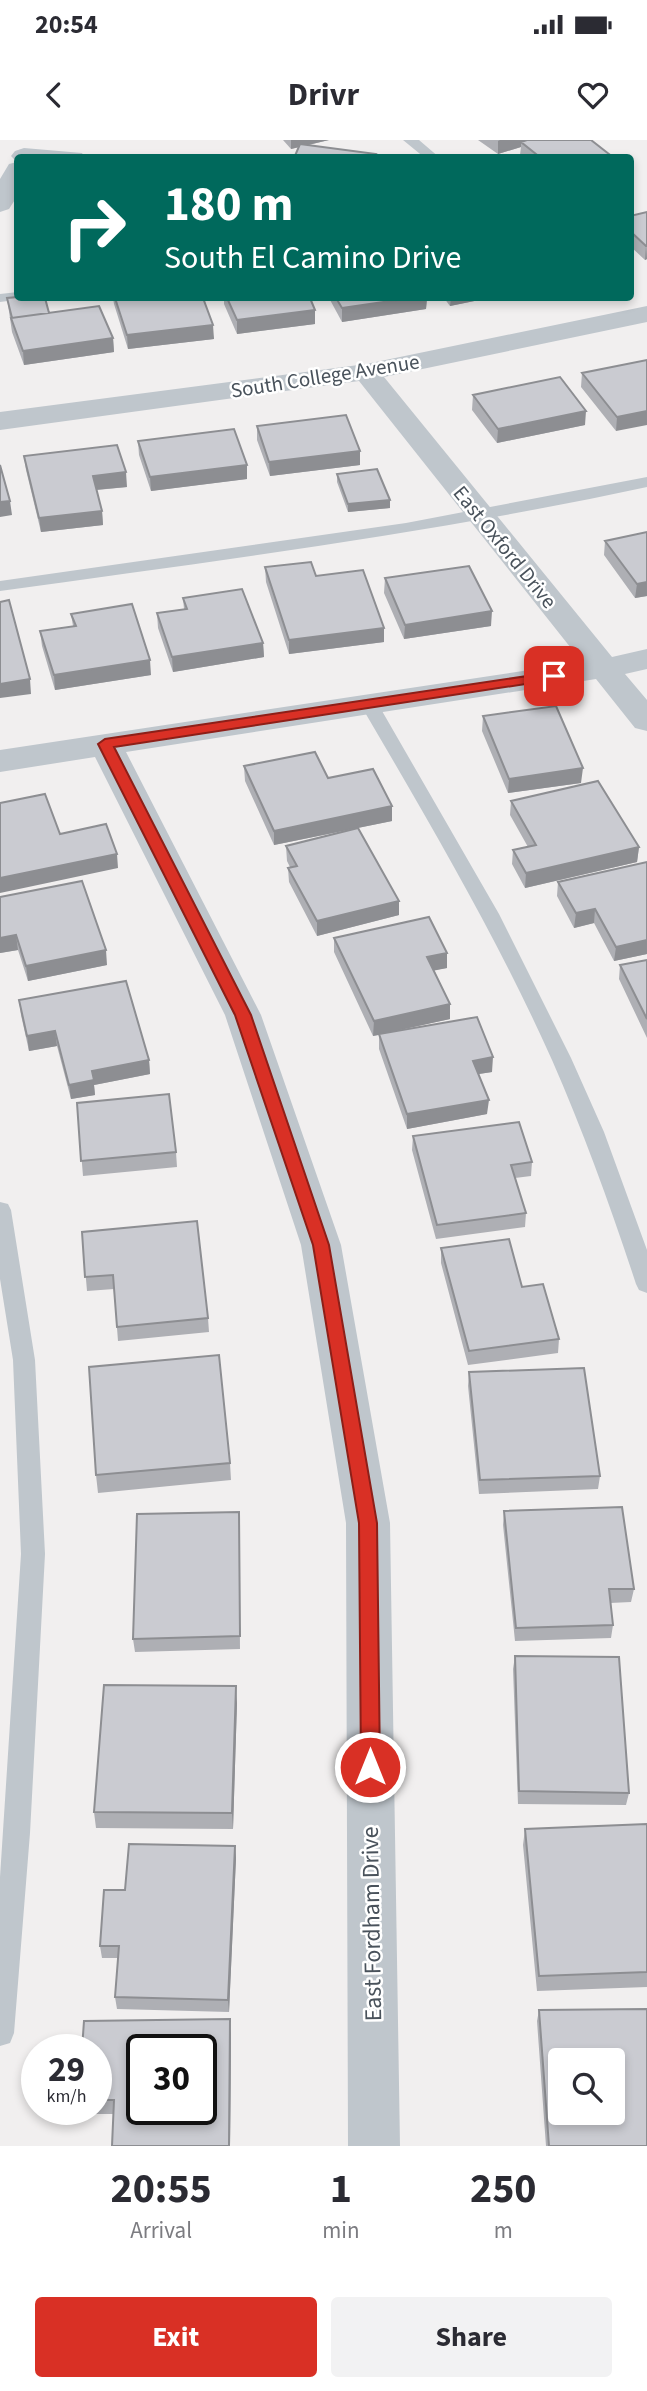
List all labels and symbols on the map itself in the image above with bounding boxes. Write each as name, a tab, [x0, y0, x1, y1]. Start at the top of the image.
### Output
street label: South College Avenue	[228, 346, 422, 406]
street label: East Oxford Drive	[446, 479, 564, 615]
pin	[524, 646, 584, 706]
position arrow	[333, 1730, 407, 1804]
street label: East Fordham Drive	[353, 1826, 391, 2022]
speed limit sign: 30	[126, 2034, 217, 2125]

